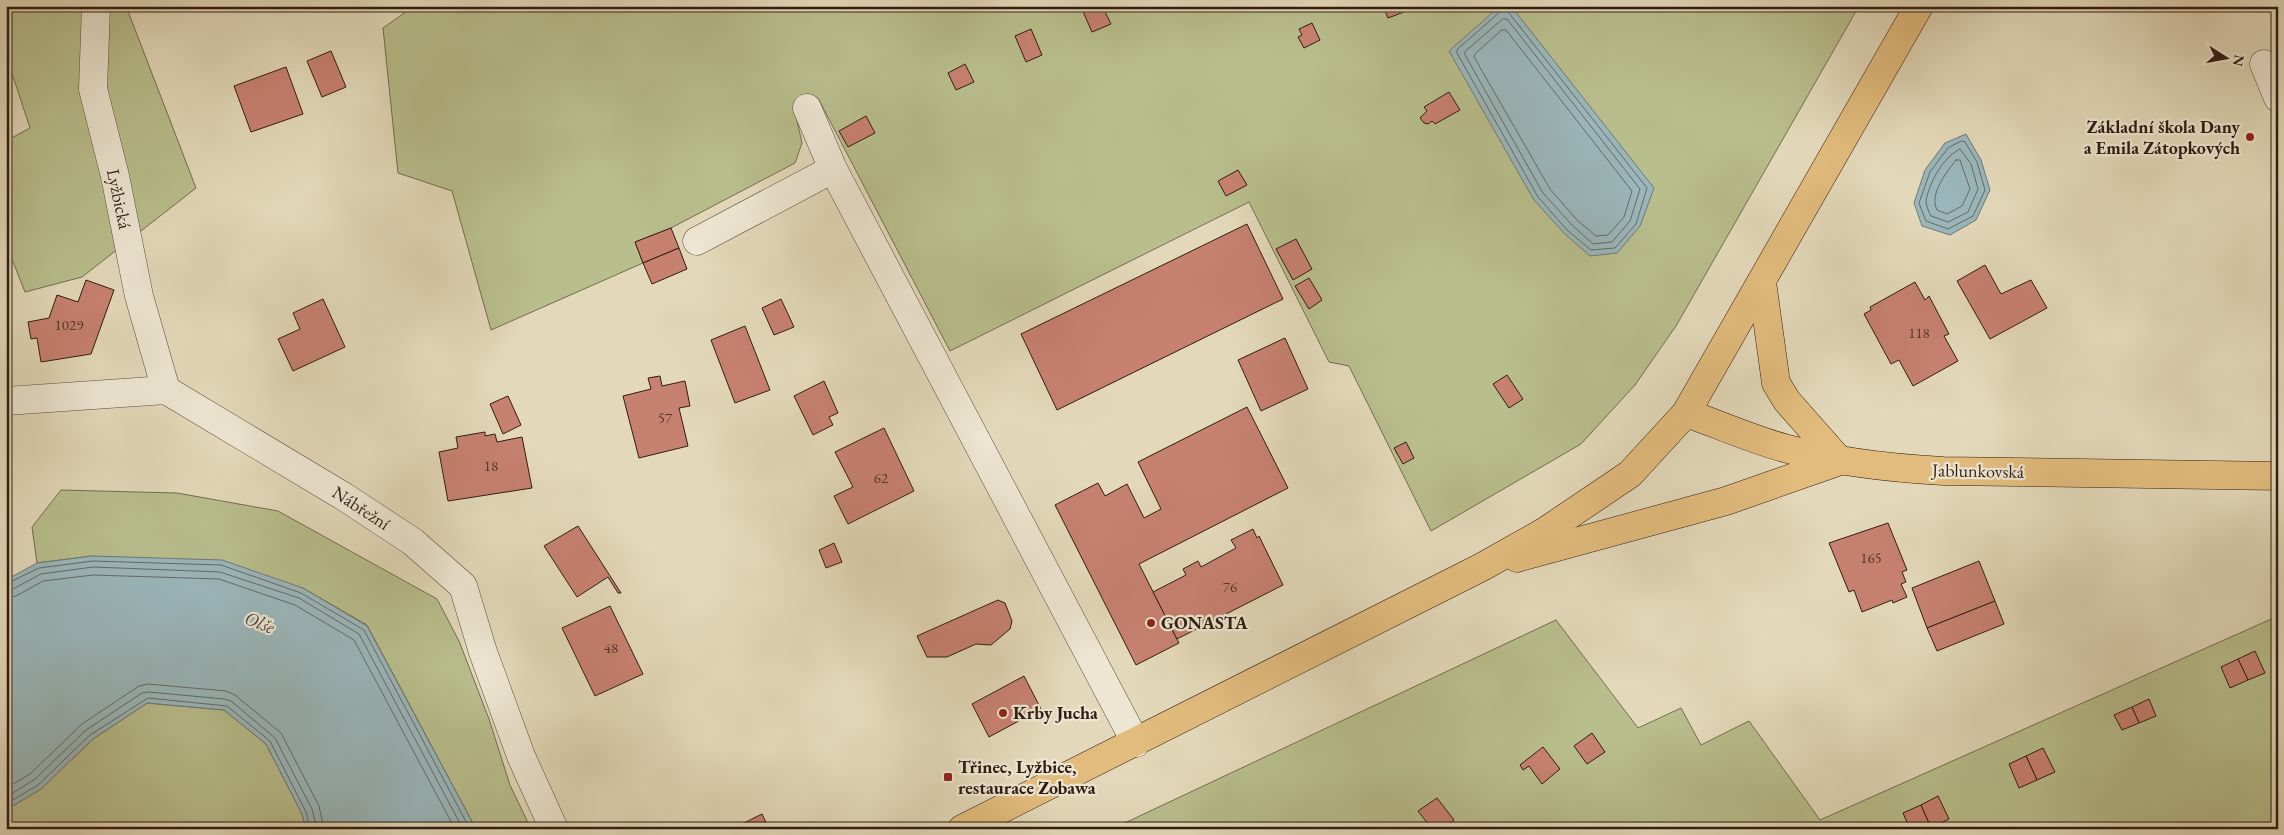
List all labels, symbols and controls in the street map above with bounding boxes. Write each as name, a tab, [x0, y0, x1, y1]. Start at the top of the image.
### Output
north arrow	[2202, 32, 2252, 82]
text: N	[2229, 53, 2249, 68]
place label: Základní škola Dany a Emila Zátopkových	[2084, 115, 2240, 159]
marker: Základní škola Dany a Emila Zátopkových	[2244, 131, 2256, 143]
street label: Lyžbická	[102, 167, 137, 232]
house number: 1029	[55, 315, 83, 334]
house number: 118	[1908, 323, 1930, 342]
house number: 57	[658, 408, 673, 427]
house number: 18	[484, 456, 498, 475]
street label: Jablunkovská	[1930, 458, 2025, 483]
house number: 62	[874, 468, 889, 487]
street label: Nábřežní	[328, 480, 395, 535]
house number: 165	[1860, 548, 1882, 567]
house number: 76	[1223, 577, 1237, 596]
water label: Olše	[241, 605, 279, 640]
place label: GONASTA	[1161, 611, 1249, 634]
marker: GONASTA	[1145, 617, 1157, 629]
house number: 48	[604, 638, 618, 657]
place label: Krby Jucha	[1013, 701, 1098, 724]
marker: Krby Jucha	[997, 707, 1009, 719]
place label: Třinec, Lyžbice, restaurace Zobawa	[958, 755, 1096, 799]
marker: Třinec, Lyžbice, restaurace Zobawa	[942, 771, 954, 783]

